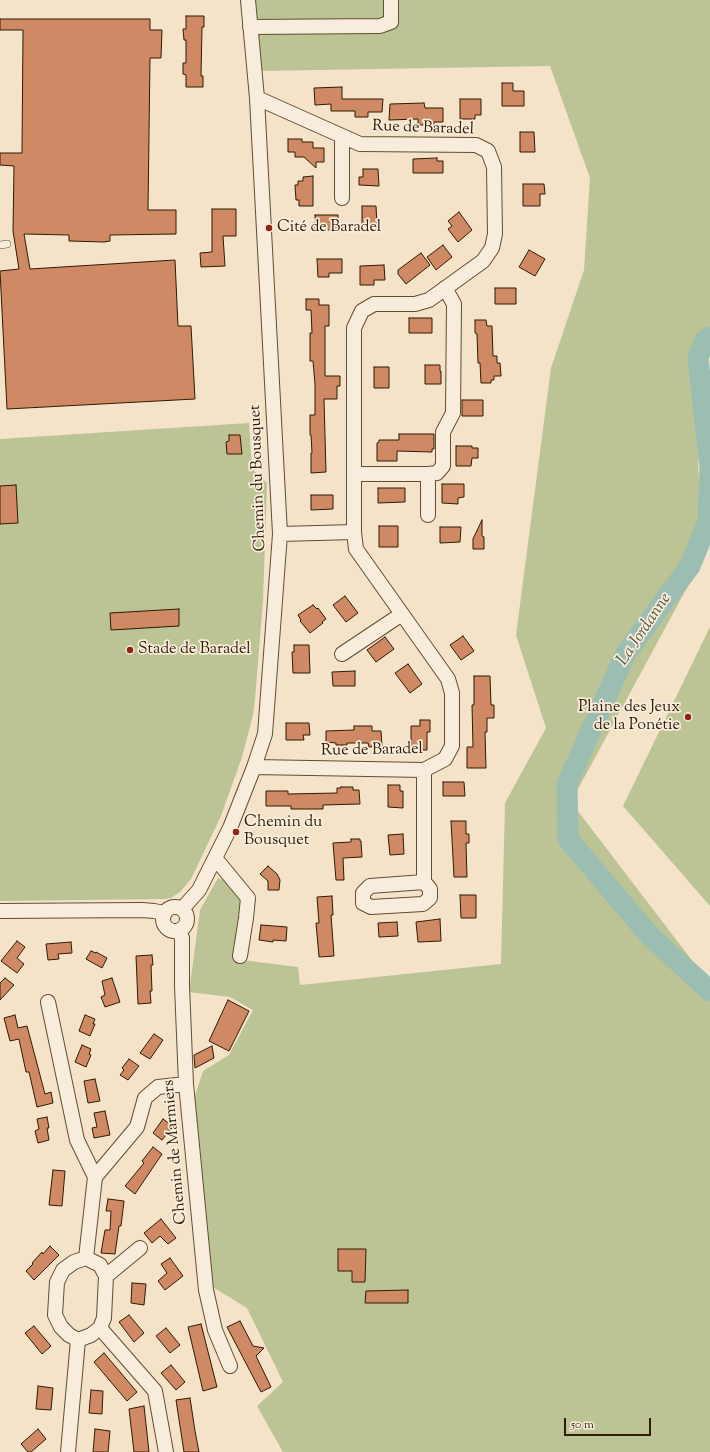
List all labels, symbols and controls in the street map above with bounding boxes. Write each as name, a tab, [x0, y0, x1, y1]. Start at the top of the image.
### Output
street label: Rue de Baradel	[372, 118, 474, 140]
place label: Cité de Baradel	[277, 218, 381, 238]
marker: Cité de Baradel	[264, 223, 274, 233]
street label: Chemin du Bousquet	[247, 404, 271, 552]
water label: La Jordanne	[613, 590, 677, 670]
place label: Stade de Baradel	[138, 640, 251, 660]
marker: Stade de Baradel	[125, 645, 135, 655]
place label: Plaine des Jeux de la Ponétie	[578, 698, 680, 736]
marker: Plaine des Jeux de la Ponétie	[683, 712, 693, 722]
street label: Rue de Baradel	[321, 741, 423, 761]
place label: Chemin du Bousquet	[244, 813, 322, 851]
marker: Chemin du Bousquet	[231, 827, 241, 837]
street label: Chemin de Marmiers	[160, 1079, 192, 1225]
scale bar	[566, 1410, 653, 1436]
text: 50 m	[571, 1416, 594, 1434]

